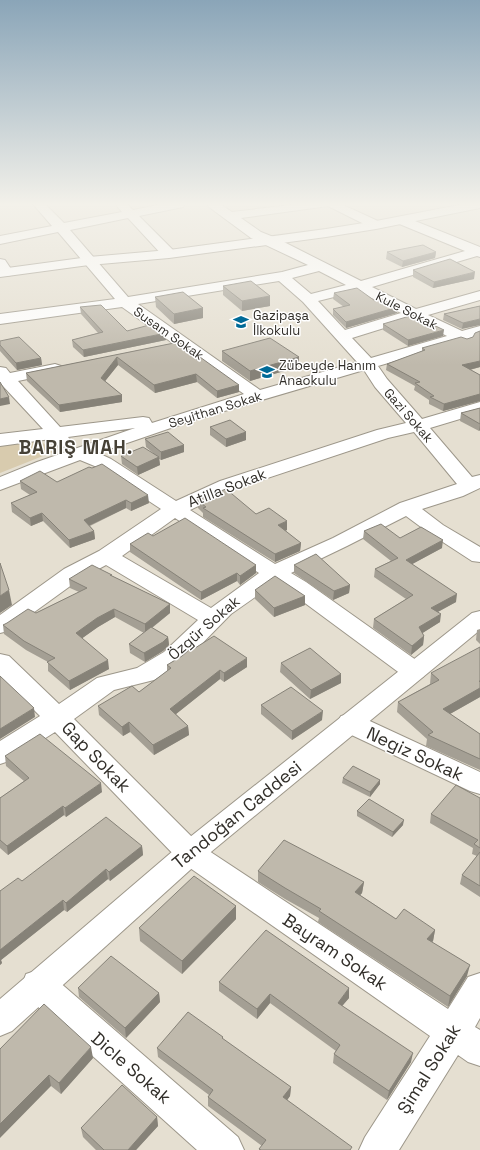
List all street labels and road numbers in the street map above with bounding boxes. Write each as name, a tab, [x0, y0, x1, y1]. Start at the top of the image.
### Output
street label: Kule Sokak	[373, 288, 441, 333]
street label: Susam Sokak	[130, 303, 207, 364]
street label: Gazi Sokak	[380, 385, 437, 446]
street label: Seyithan Sokak	[166, 387, 264, 432]
street label: Atilla Sokak	[185, 464, 269, 511]
street label: Özgür Sokak	[164, 591, 243, 664]
street label: Gap Sokak	[57, 716, 136, 797]
street label: Negiz Sokak	[363, 721, 468, 786]
street label: Tandoğan Caddesi	[167, 755, 306, 874]
street label: Bayram Sokak	[278, 908, 392, 995]
street label: Şimal Sokak	[392, 1019, 466, 1118]
street label: Dicle Sokak	[87, 1027, 176, 1109]

